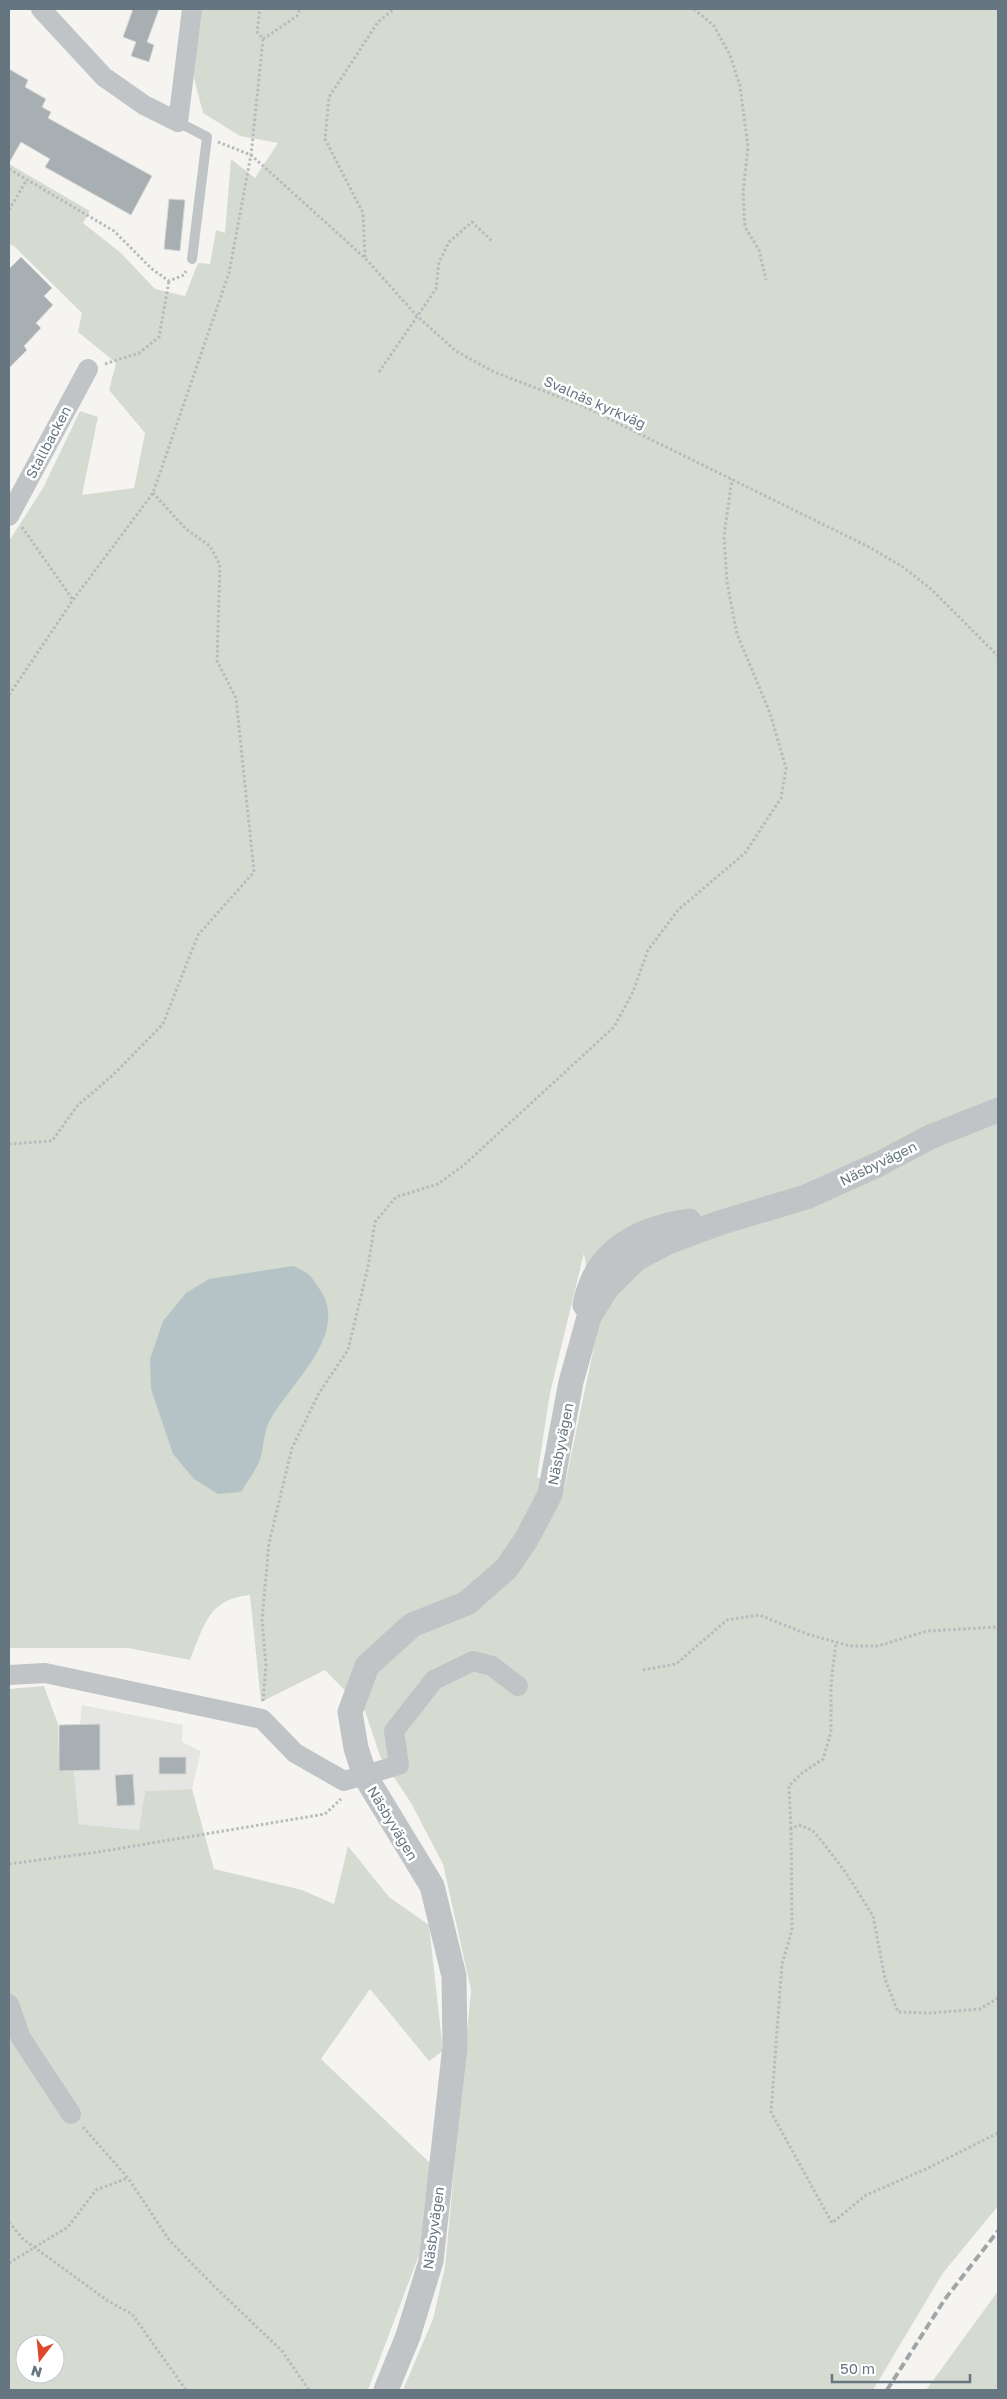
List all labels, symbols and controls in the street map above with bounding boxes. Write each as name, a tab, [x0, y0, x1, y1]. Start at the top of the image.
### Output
street label: Svalnäs kyrkväg	[541, 372, 649, 432]
street label: Stallbacken	[22, 403, 74, 481]
street label: Näsbyvägen	[837, 1137, 919, 1189]
street label: Näsbyvägen	[544, 1401, 576, 1487]
street label: Näsbyvägen	[364, 1783, 422, 1863]
street label: Näsbyvägen	[419, 2186, 447, 2270]
north arrow	[15, 2334, 65, 2384]
scale bar	[832, 2352, 970, 2384]
text: 50 m	[840, 2359, 875, 2377]
text: N	[29, 2362, 44, 2382]

